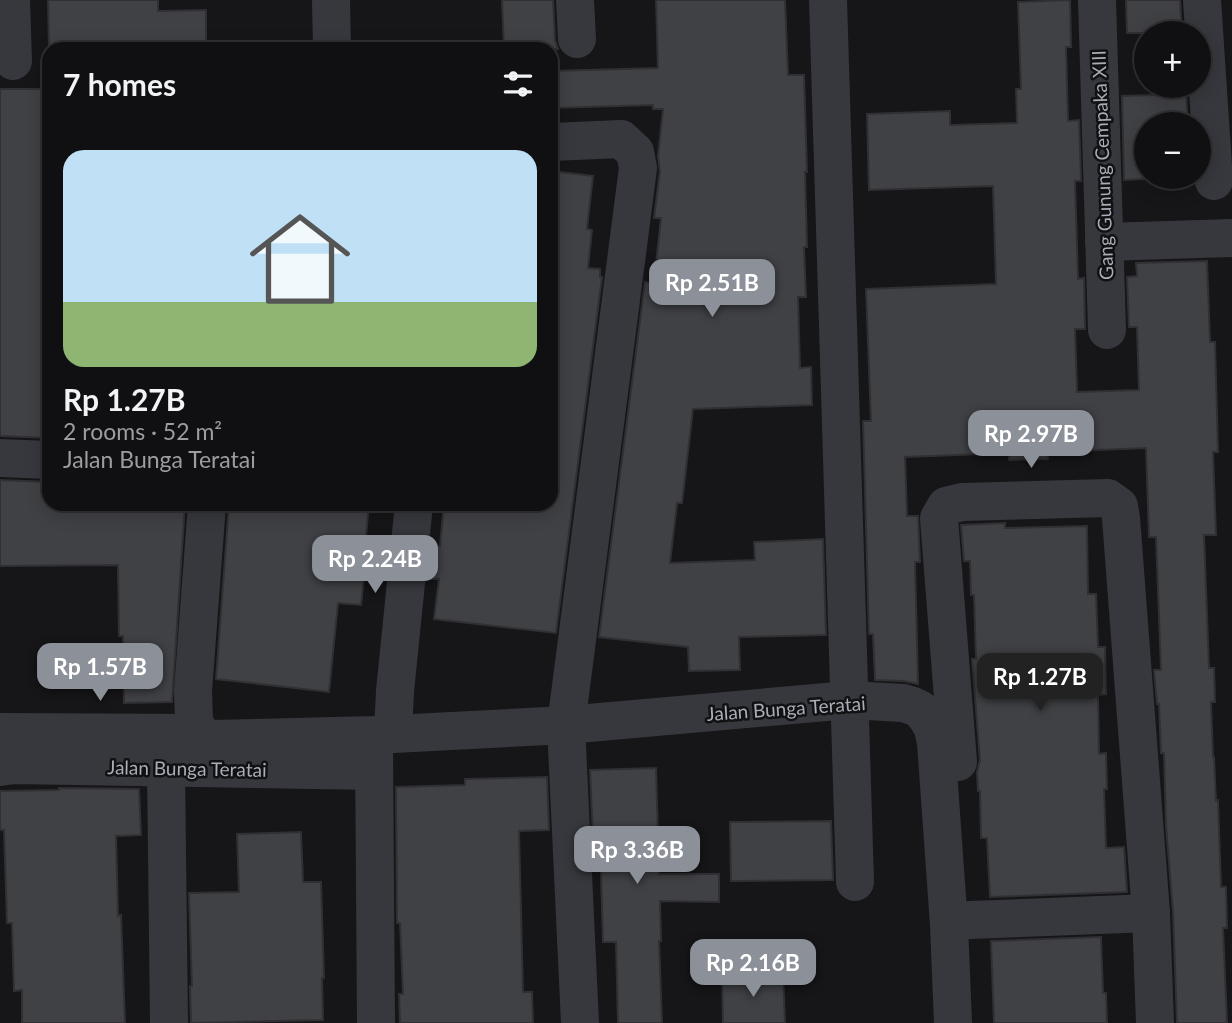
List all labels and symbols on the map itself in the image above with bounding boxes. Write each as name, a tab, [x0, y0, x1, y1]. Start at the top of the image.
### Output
street label: Gang Gunung Cempaka XIII	[1086, 50, 1118, 280]
pin: Rp 2.51B	[640, 260, 784, 319]
pin: Rp 2.97B	[959, 410, 1103, 470]
pin: Rp 2.24B	[303, 536, 447, 595]
pin: Rp 1.57B	[28, 644, 172, 703]
pin: Rp 1.27B	[968, 654, 1112, 713]
street label: Jalan Bunga Teratai	[706, 691, 866, 725]
street label: Jalan Bunga Teratai	[107, 755, 267, 781]
pin: Rp 3.36B	[565, 826, 709, 886]
pin: Rp 2.16B	[681, 940, 825, 999]

